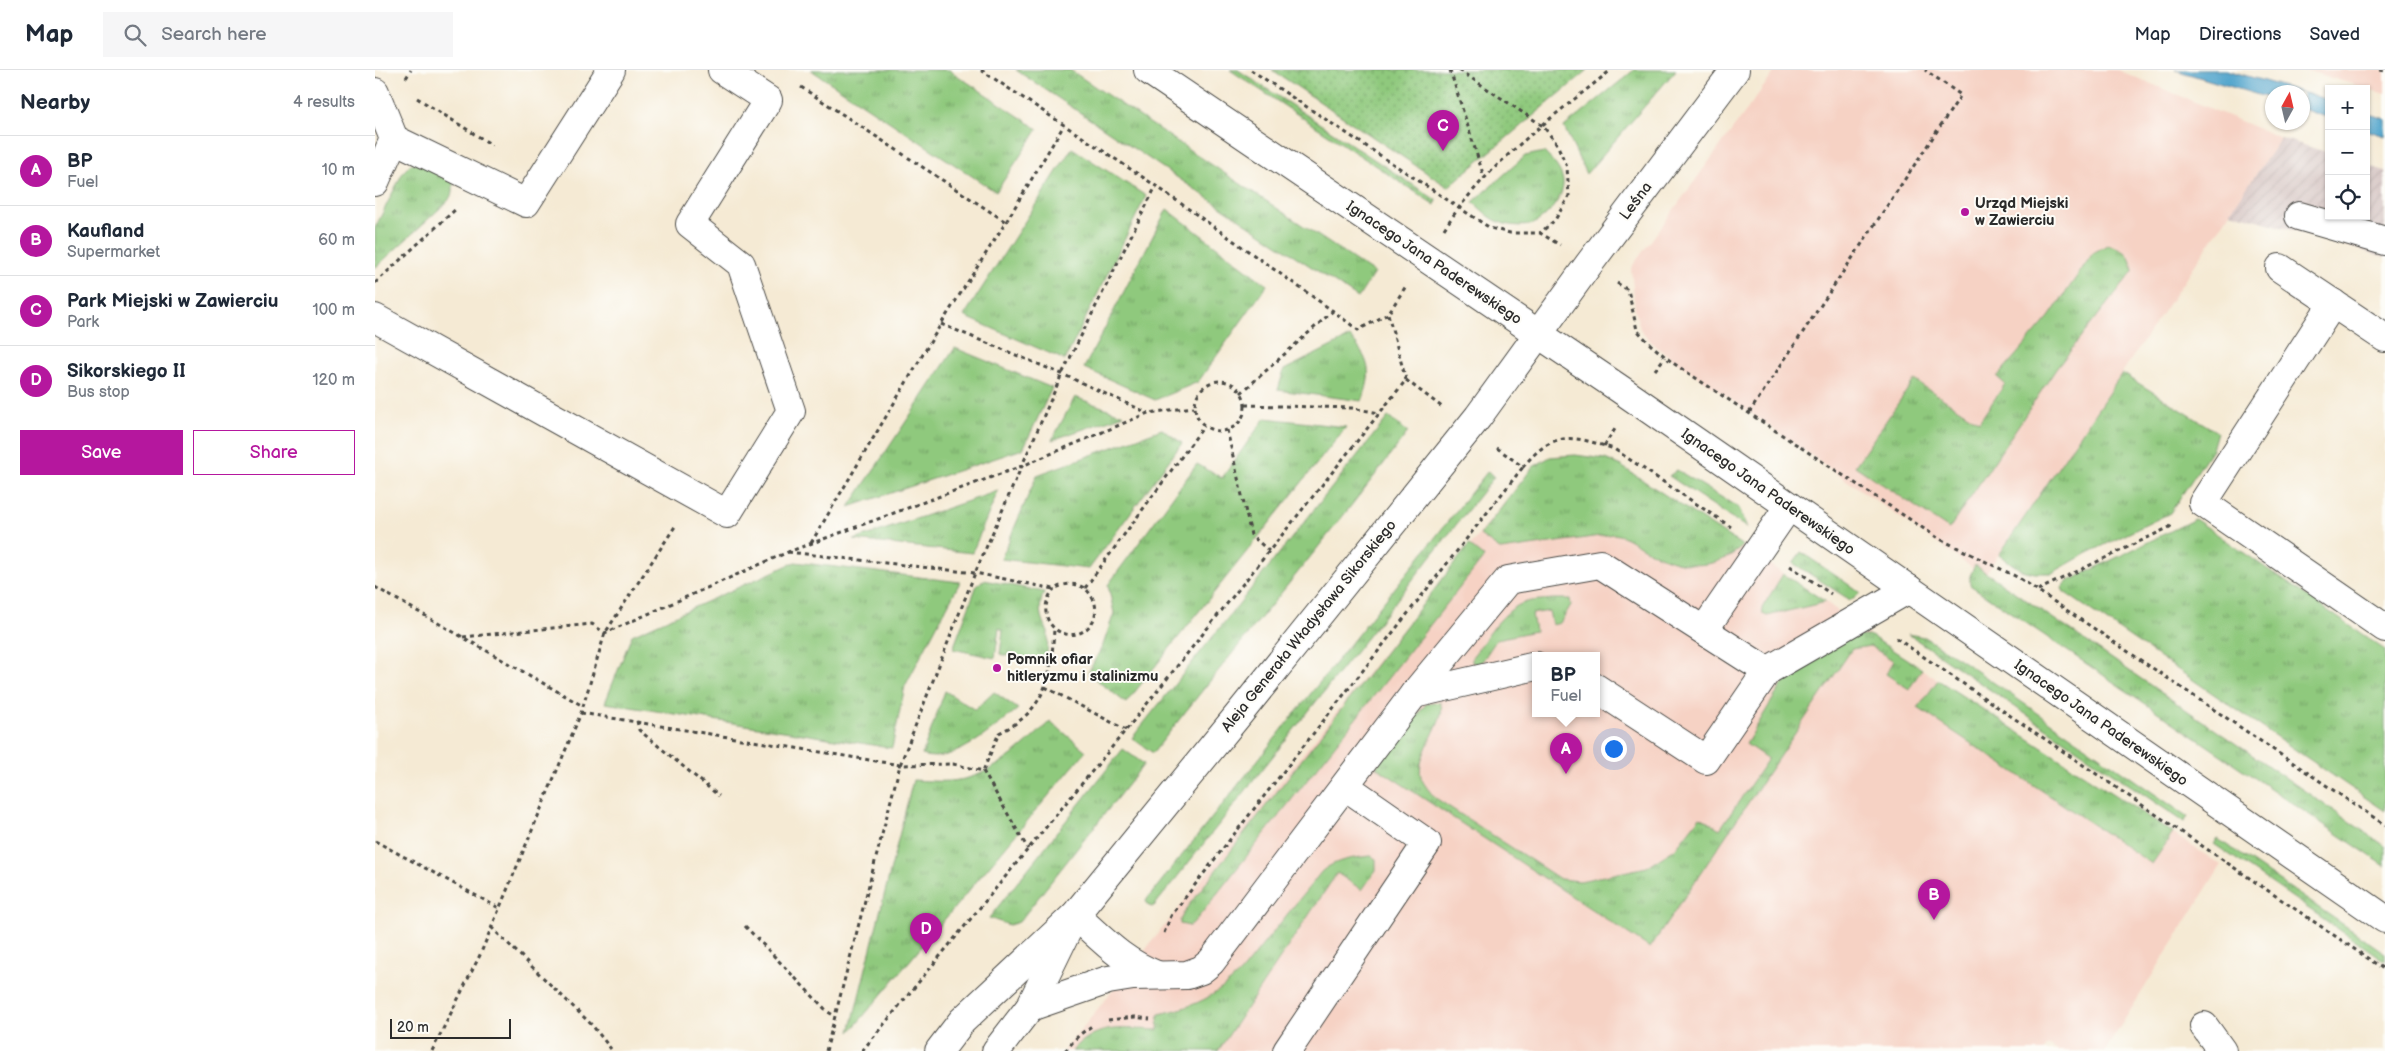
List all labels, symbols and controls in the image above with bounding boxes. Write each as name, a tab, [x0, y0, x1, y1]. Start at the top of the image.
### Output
search box	[103, 12, 453, 57]
text: Map	[25, 20, 73, 49]
icon: search	[121, 21, 149, 49]
text: Search here	[161, 23, 267, 46]
text: Map	[2135, 24, 2171, 45]
text: Directions	[2199, 24, 2281, 45]
text: Saved	[2309, 24, 2360, 45]
north arrow	[2265, 85, 2310, 130]
map controls	[2325, 85, 2370, 220]
button: +	[2325, 85, 2370, 130]
text: Nearby	[20, 90, 90, 115]
text: 4 results	[293, 93, 355, 112]
pin: C	[1427, 110, 1459, 151]
button: −	[2325, 130, 2370, 175]
text: BP	[67, 150, 92, 173]
text: A	[31, 161, 41, 180]
text: 10 m	[322, 161, 355, 180]
text: Fuel	[67, 173, 98, 192]
button: locate	[2325, 175, 2370, 220]
street label: Leśna	[1616, 178, 1656, 224]
place label: Urząd Miejski w Zawierciu	[1975, 194, 2068, 230]
street label: Ignacego Jana Paderewskiego	[1343, 197, 1525, 329]
marker: Urząd Miejski w Zawierciu	[1959, 206, 1971, 218]
text: Kaufland	[67, 220, 144, 243]
text: B	[30, 231, 42, 250]
text: 60 m	[318, 231, 355, 250]
text: Supermarket	[67, 243, 160, 262]
text: Park Miejski w Zawierciu	[67, 290, 278, 313]
text: C	[30, 301, 42, 320]
text: 100 m	[312, 301, 355, 320]
text: Park	[67, 313, 99, 332]
text: Sikorskiego II	[67, 360, 186, 383]
text: D	[30, 371, 42, 390]
text: 120 m	[312, 371, 355, 390]
text: Bus stop	[67, 383, 130, 402]
street label: Ignacego Jana Paderewskiego	[1677, 425, 1859, 559]
button: Save	[20, 430, 183, 475]
button: Share	[193, 430, 355, 475]
street label: Aleja Generała Władysława Sikorskiego	[1217, 516, 1401, 736]
place label: Pomnik ofiar hitleryzmu i stalinizmu	[1007, 650, 1158, 686]
popup	[1532, 652, 1600, 717]
street label: Ignacego Jana Paderewskiego	[2010, 656, 2192, 790]
marker: Pomnik ofiar hitleryzmu i stalinizmu	[991, 662, 1003, 674]
text: BP	[1550, 664, 1576, 687]
text: Fuel	[1550, 687, 1582, 706]
pin: A	[1550, 733, 1582, 774]
your location	[1601, 736, 1627, 762]
pin: B	[1918, 879, 1950, 920]
pin: D	[910, 913, 942, 954]
scale bar	[390, 1016, 511, 1039]
text: 20 m	[397, 1019, 429, 1036]

